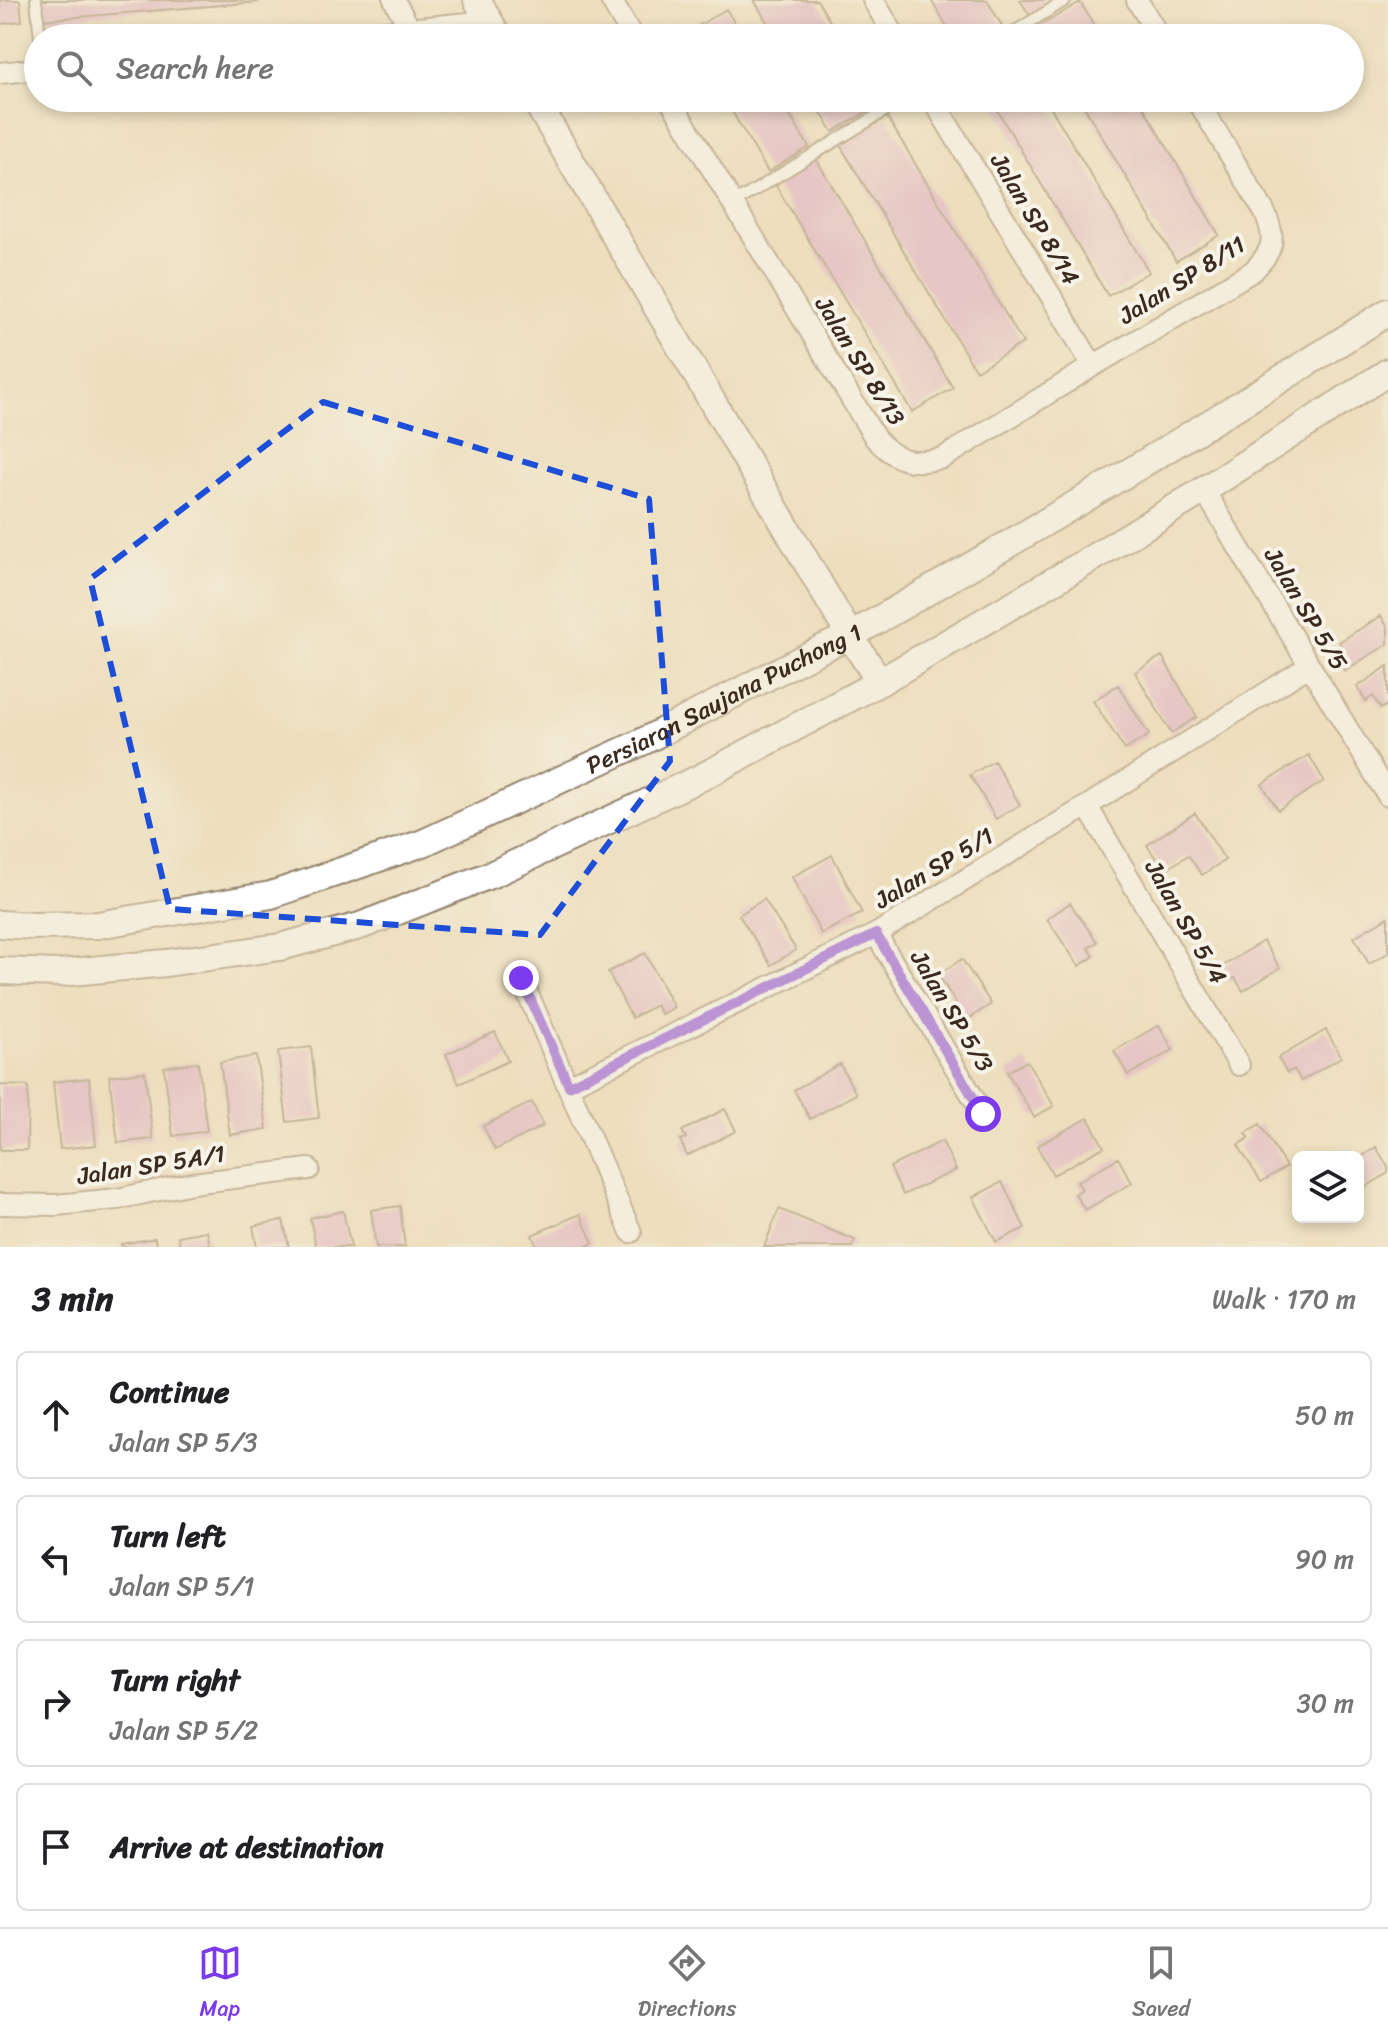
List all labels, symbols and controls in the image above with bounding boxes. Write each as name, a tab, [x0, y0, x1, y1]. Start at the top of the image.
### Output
search box	[24, 24, 1364, 112]
text: Search here	[116, 41, 274, 95]
icon: search	[52, 46, 96, 90]
street label: Jalan SP 8/14	[978, 144, 1091, 293]
street label: Jalan SP 8/11	[1109, 224, 1254, 336]
street label: Jalan SP 8/13	[803, 287, 917, 434]
street label: Jalan SP 5/5	[1252, 538, 1359, 679]
street label: Persiaran Saujana Puchong 1	[579, 612, 870, 786]
street label: Jalan SP 5/1	[865, 816, 1002, 921]
street label: Jalan SP 5/4	[1133, 851, 1239, 992]
street label: Jalan SP 5/3	[898, 941, 1005, 1080]
route end	[503, 960, 539, 996]
route start	[965, 1096, 1001, 1132]
street label: Jalan SP 5A/1	[73, 1133, 228, 1198]
map controls	[1292, 1151, 1364, 1223]
button: layers	[1292, 1151, 1364, 1223]
text: 3 min	[32, 1269, 113, 1329]
text: Walk · 170 m	[1212, 1276, 1356, 1322]
text: Continue	[110, 1365, 229, 1419]
text: 50 m	[1295, 1392, 1354, 1438]
icon: ahead	[34, 1393, 78, 1437]
text: Jalan SP 5/3	[110, 1419, 258, 1465]
text: Turn left	[110, 1509, 226, 1563]
text: 90 m	[1295, 1536, 1354, 1582]
icon: left	[34, 1537, 78, 1581]
text: Jalan SP 5/1	[110, 1563, 254, 1609]
text: Turn right	[110, 1653, 240, 1707]
text: 30 m	[1297, 1680, 1354, 1726]
icon: right	[34, 1681, 78, 1725]
text: Jalan SP 5/2	[110, 1707, 258, 1753]
text: Arrive at destination	[110, 1820, 384, 1874]
icon: arrive	[34, 1825, 78, 1869]
tab: Map	[198, 1941, 242, 2028]
tab: Directions	[638, 1941, 736, 2028]
tab: Saved	[1132, 1941, 1190, 2028]

